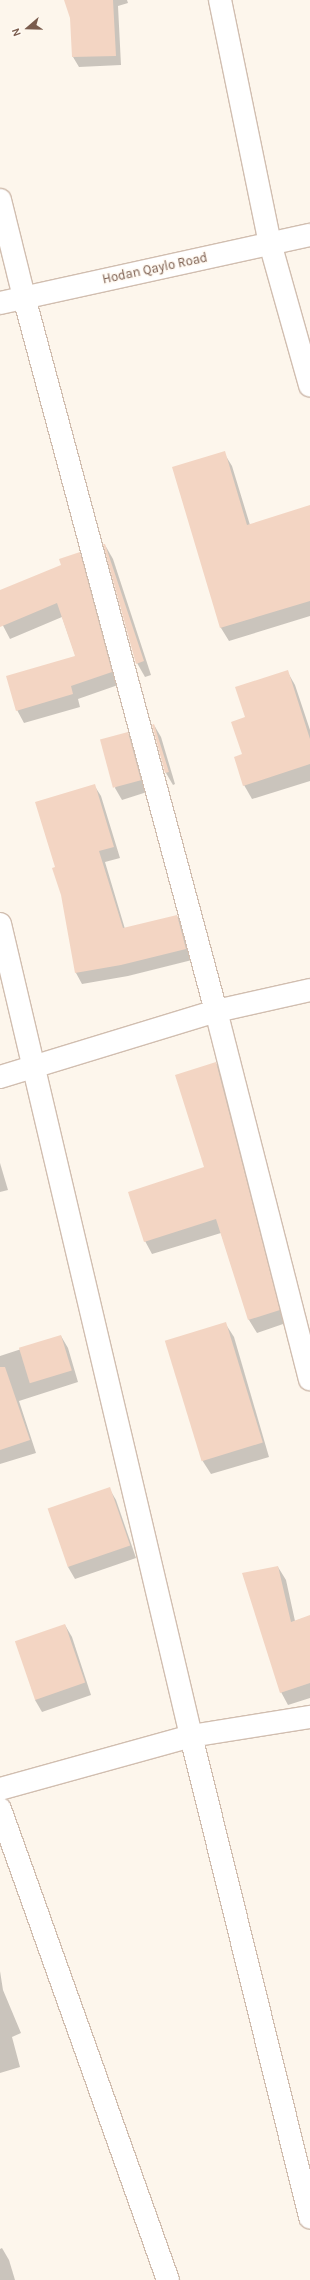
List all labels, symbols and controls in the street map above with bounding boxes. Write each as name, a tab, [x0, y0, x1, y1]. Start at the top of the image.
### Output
north arrow	[8, 8, 48, 48]
text: N	[9, 26, 24, 38]
street label: Hodan Qaylo Road	[101, 250, 209, 288]

